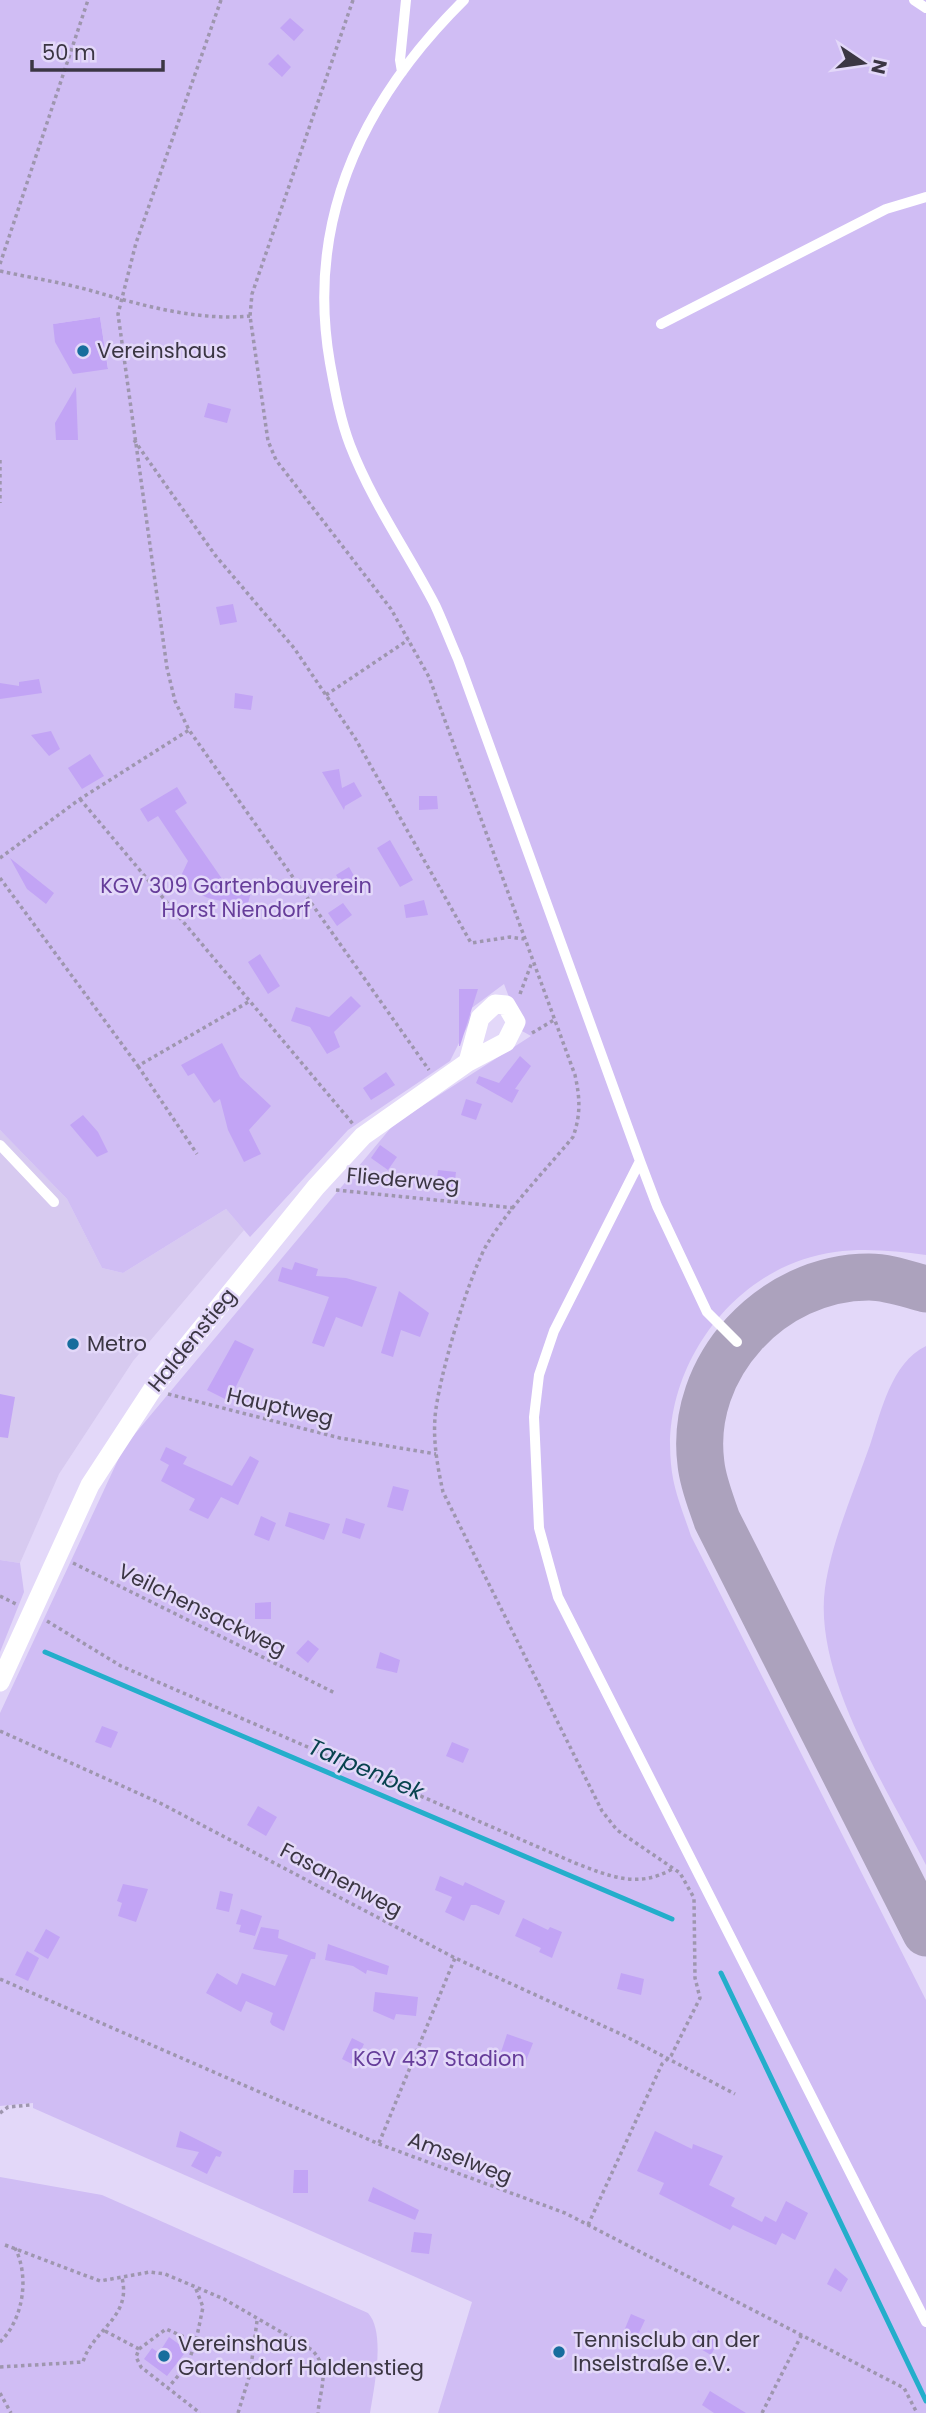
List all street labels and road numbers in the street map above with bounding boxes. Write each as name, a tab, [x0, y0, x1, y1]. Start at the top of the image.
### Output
street label: Fliederweg	[345, 1160, 461, 1199]
street label: Haldenstieg	[141, 1282, 242, 1398]
street label: Hauptweg	[224, 1380, 336, 1433]
street label: Veilchensackweg	[113, 1556, 291, 1663]
street label: Fasanenweg	[275, 1835, 407, 1924]
street label: Amselweg	[404, 2124, 516, 2191]

